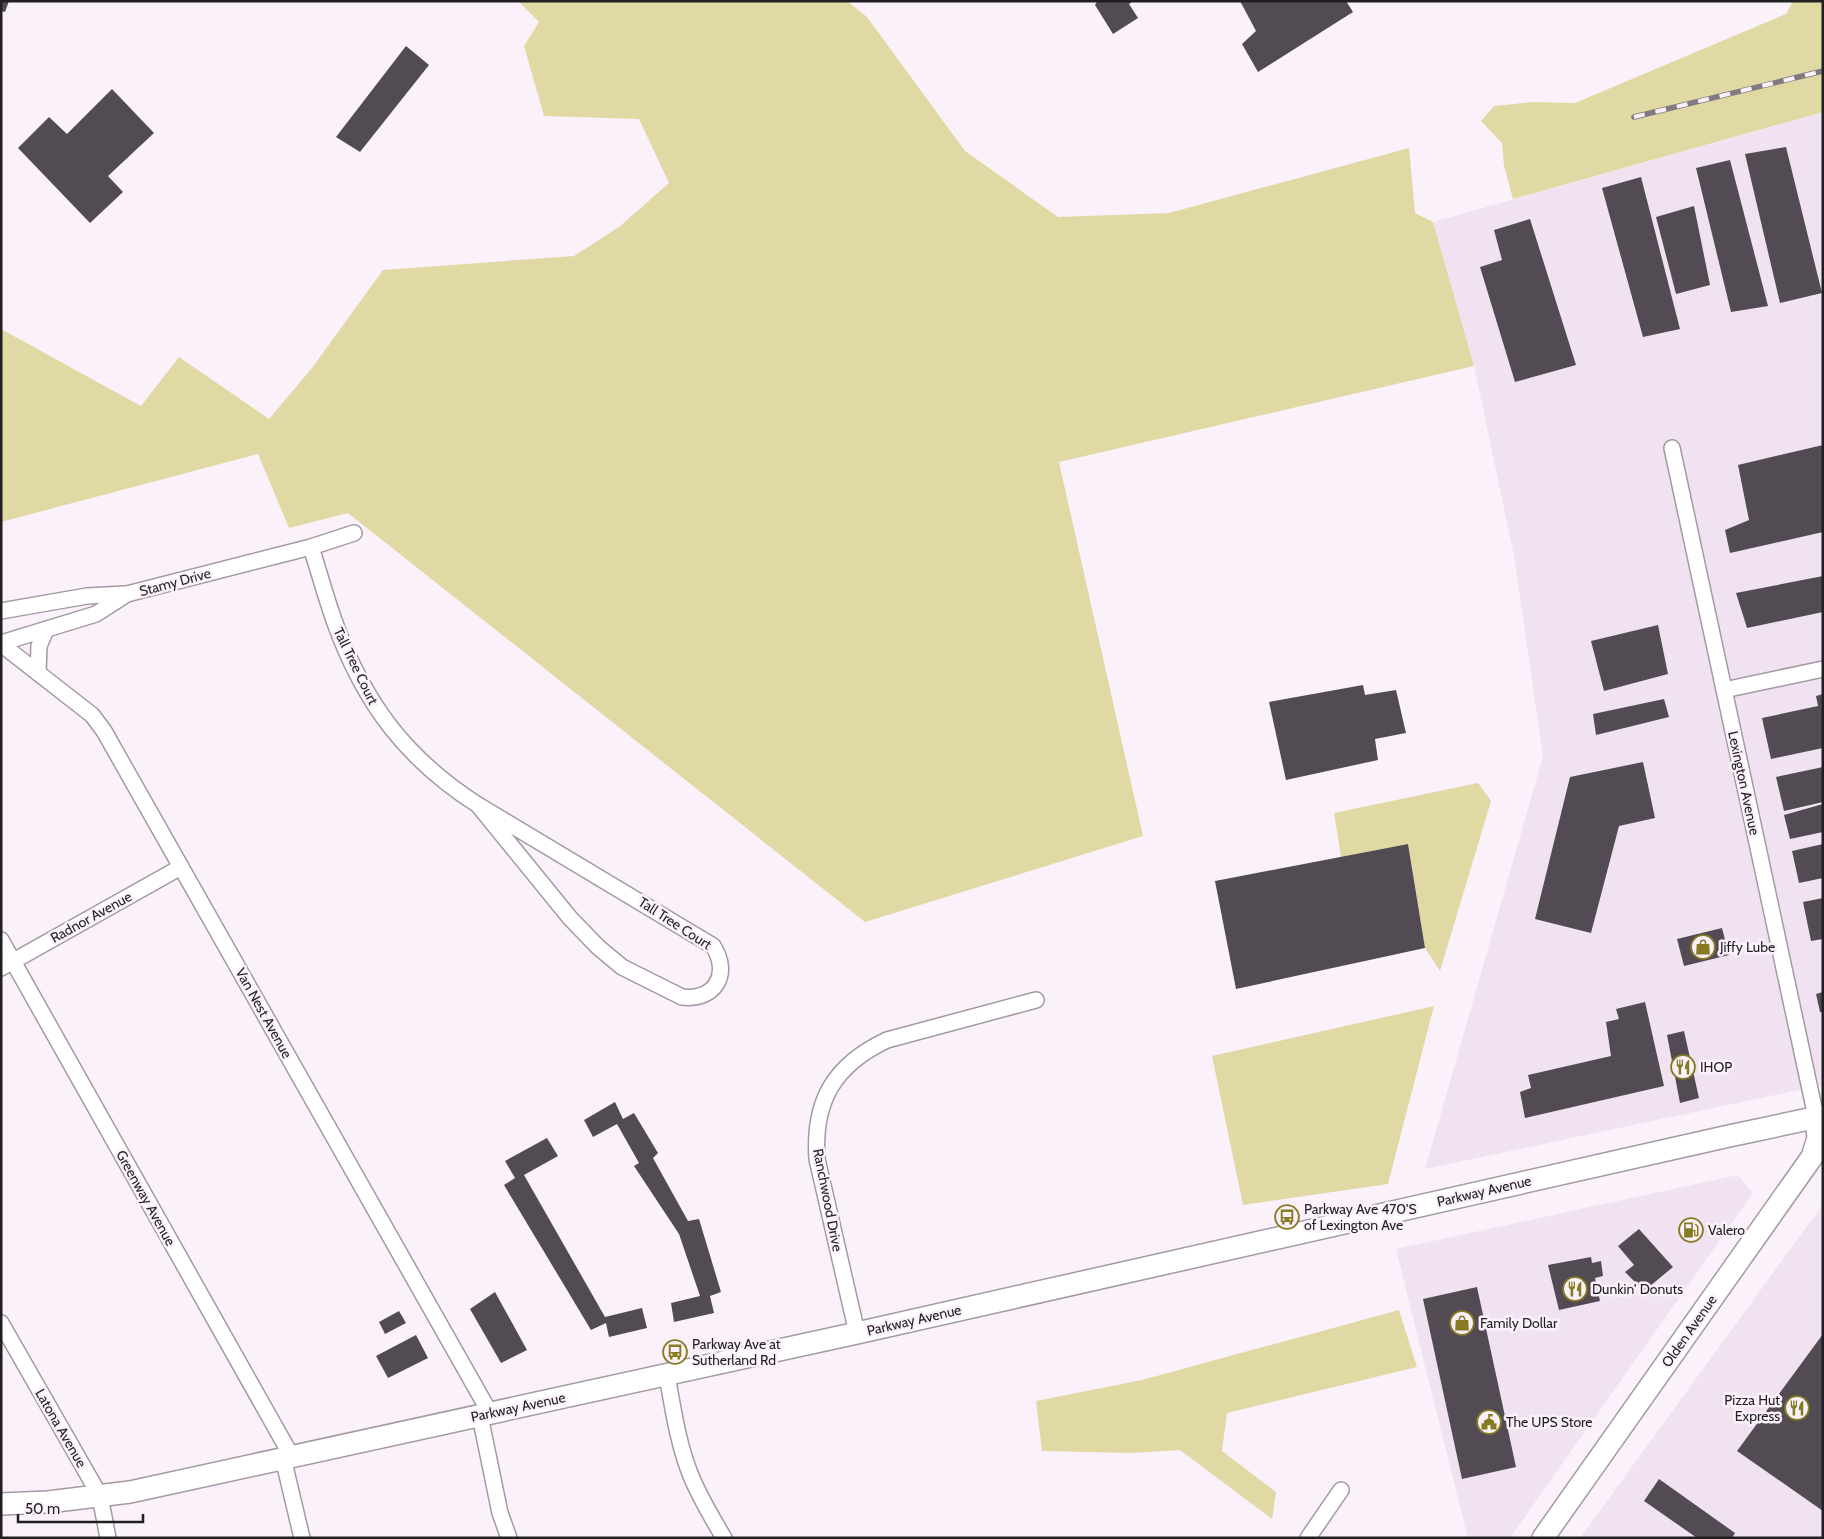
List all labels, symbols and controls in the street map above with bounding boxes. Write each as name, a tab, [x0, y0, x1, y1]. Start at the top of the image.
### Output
street label: Stamy Drive	[137, 564, 213, 600]
street label: Tall Tree Court	[330, 624, 383, 708]
street label: Lexington Avenue	[1724, 729, 1764, 837]
street label: Radnor Avenue	[47, 887, 135, 947]
street label: Tall Tree Court	[635, 893, 715, 953]
shop icon: Jiffy Lube	[1690, 934, 1716, 960]
place label: Jiffy Lube	[1719, 938, 1775, 956]
street label: Van Nest Avenue	[232, 965, 296, 1061]
restaurant icon: IHOP	[1670, 1054, 1696, 1080]
place label: IHOP	[1700, 1058, 1732, 1076]
street label: Greenway Avenue	[112, 1147, 180, 1249]
street label: Ranchwood Drive	[809, 1147, 847, 1253]
street label: Parkway Avenue	[1435, 1171, 1533, 1211]
place label: Parkway Ave 470'S of Lexington Ave	[1304, 1200, 1417, 1234]
bus stop icon: Parkway Ave 470'S of Lexington Ave	[1274, 1204, 1300, 1230]
fuel station icon: Valero	[1678, 1217, 1704, 1243]
place label: Valero	[1708, 1221, 1745, 1239]
restaurant icon: Dunkin' Donuts	[1562, 1276, 1588, 1302]
place label: Dunkin' Donuts	[1592, 1280, 1683, 1298]
street label: Olden Avenue	[1657, 1291, 1721, 1371]
street label: Parkway Avenue	[865, 1300, 963, 1340]
shop icon: Family Dollar	[1449, 1310, 1475, 1336]
place label: Family Dollar	[1480, 1314, 1558, 1332]
place label: Parkway Ave at Sutherland Rd	[692, 1335, 781, 1369]
bus stop icon: Parkway Ave at Sutherland Rd	[662, 1339, 688, 1365]
street label: Latona Avenue	[31, 1385, 91, 1471]
street label: Parkway Avenue	[469, 1388, 567, 1426]
place label: Pizza Hut Express	[1724, 1391, 1780, 1425]
restaurant icon: Pizza Hut Express	[1784, 1395, 1810, 1421]
public building icon: The UPS Store	[1476, 1409, 1502, 1435]
place label: The UPS Store	[1506, 1413, 1593, 1431]
scale bar	[18, 1492, 142, 1524]
text: 50 m	[25, 1500, 60, 1518]

